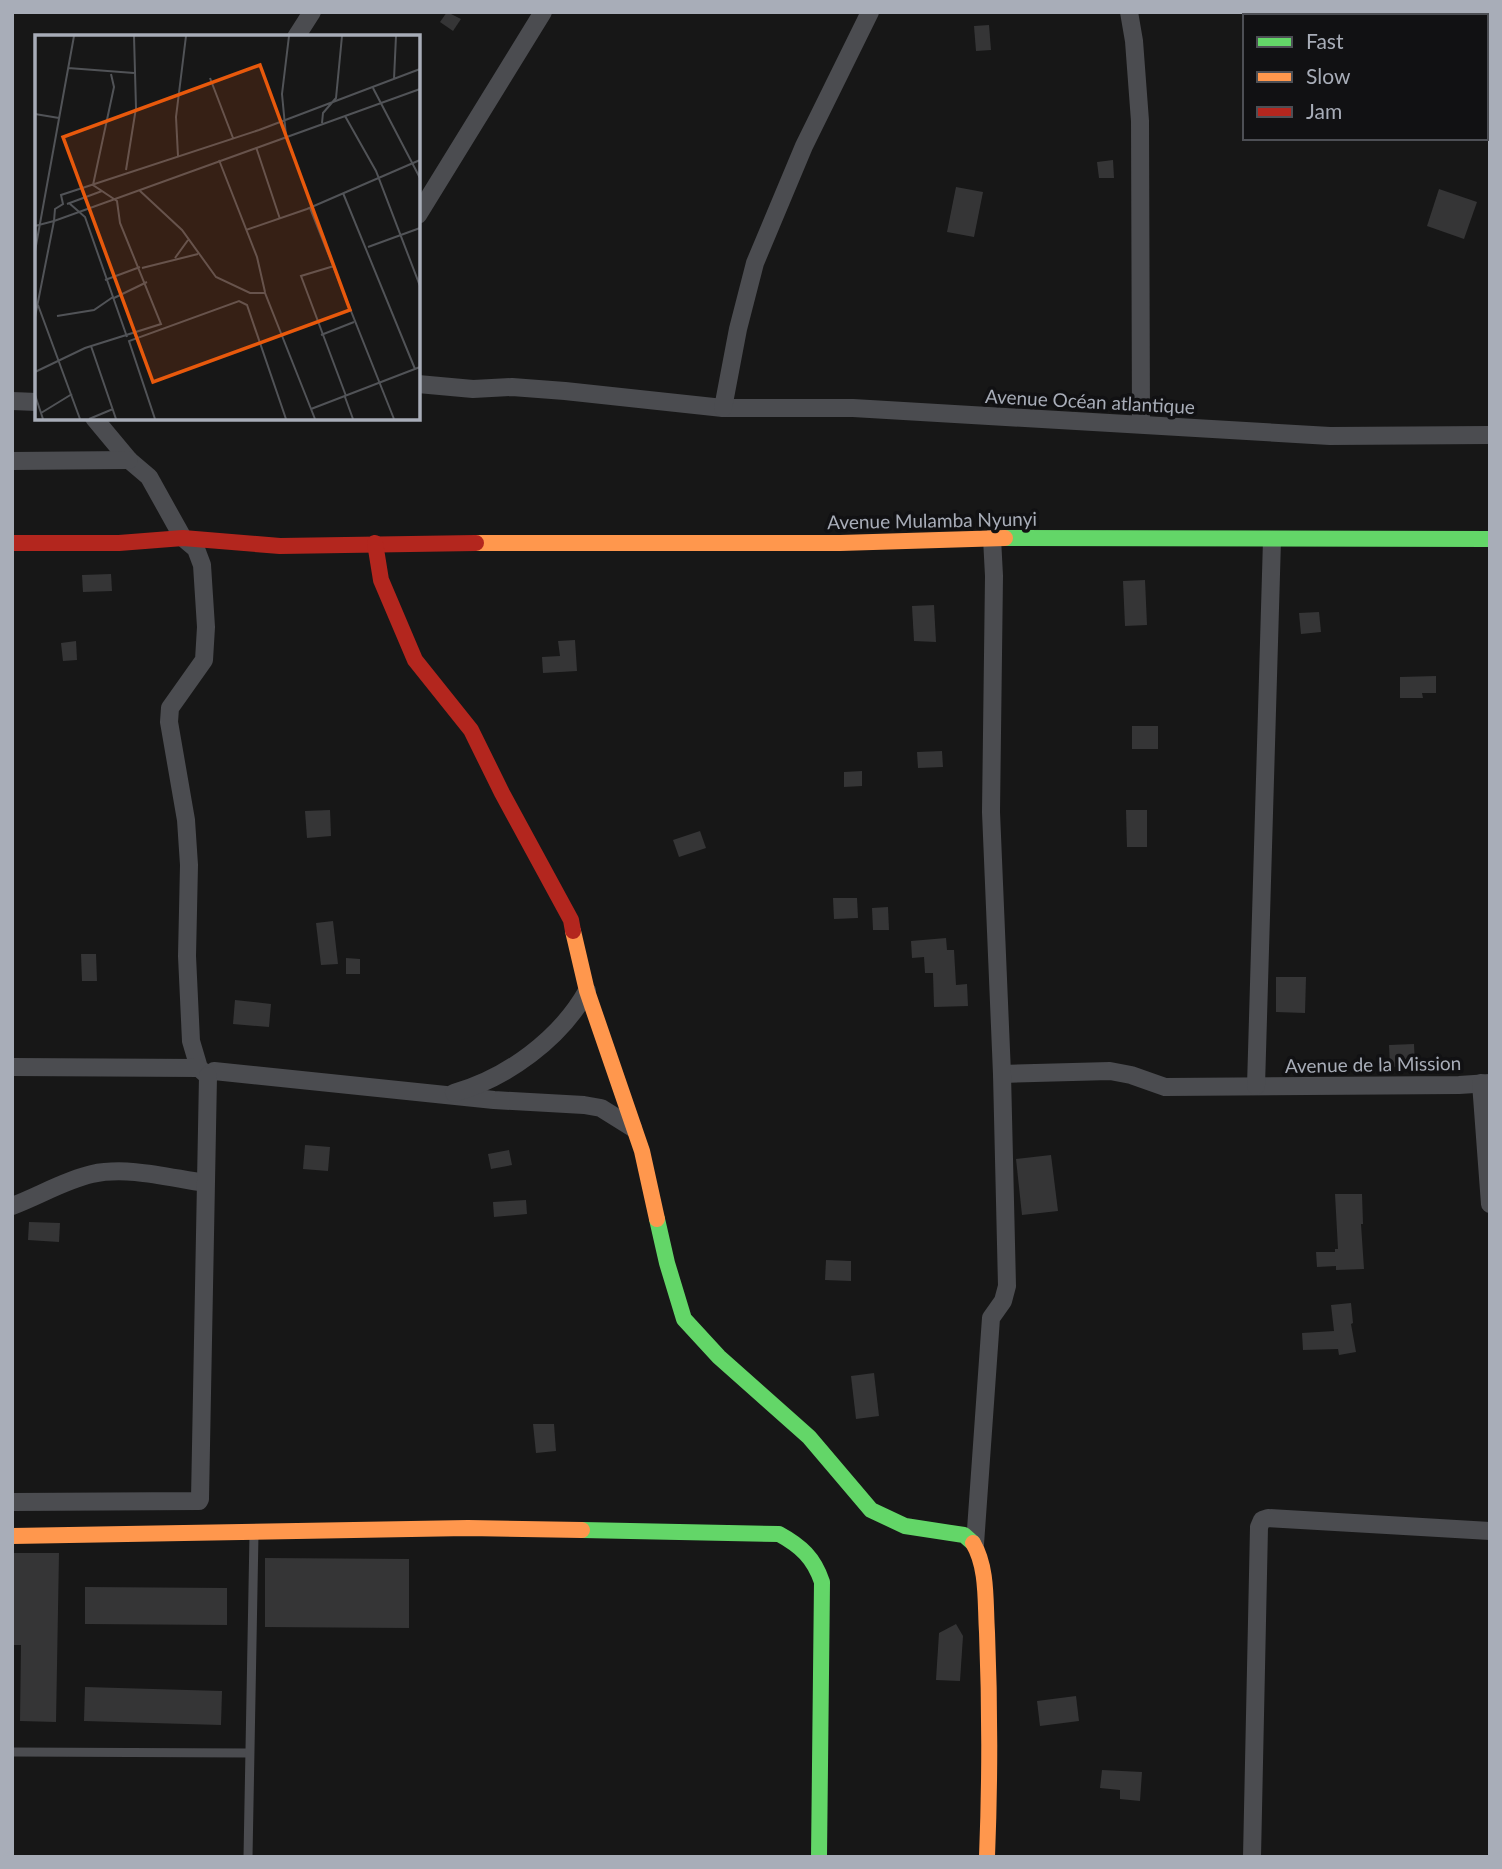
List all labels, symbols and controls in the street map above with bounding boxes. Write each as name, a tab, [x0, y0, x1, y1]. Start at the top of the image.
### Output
legend	[1243, 14, 1488, 140]
text: Fast	[1306, 28, 1344, 53]
inset map	[35, 35, 420, 420]
text: Slow	[1306, 63, 1351, 88]
text: Jam	[1306, 98, 1342, 123]
street label: Avenue Océan atlantique	[984, 384, 1196, 418]
street label: Avenue Mulamba Nyunyi	[827, 507, 1037, 533]
street label: Avenue de la Mission	[1285, 1051, 1461, 1077]

